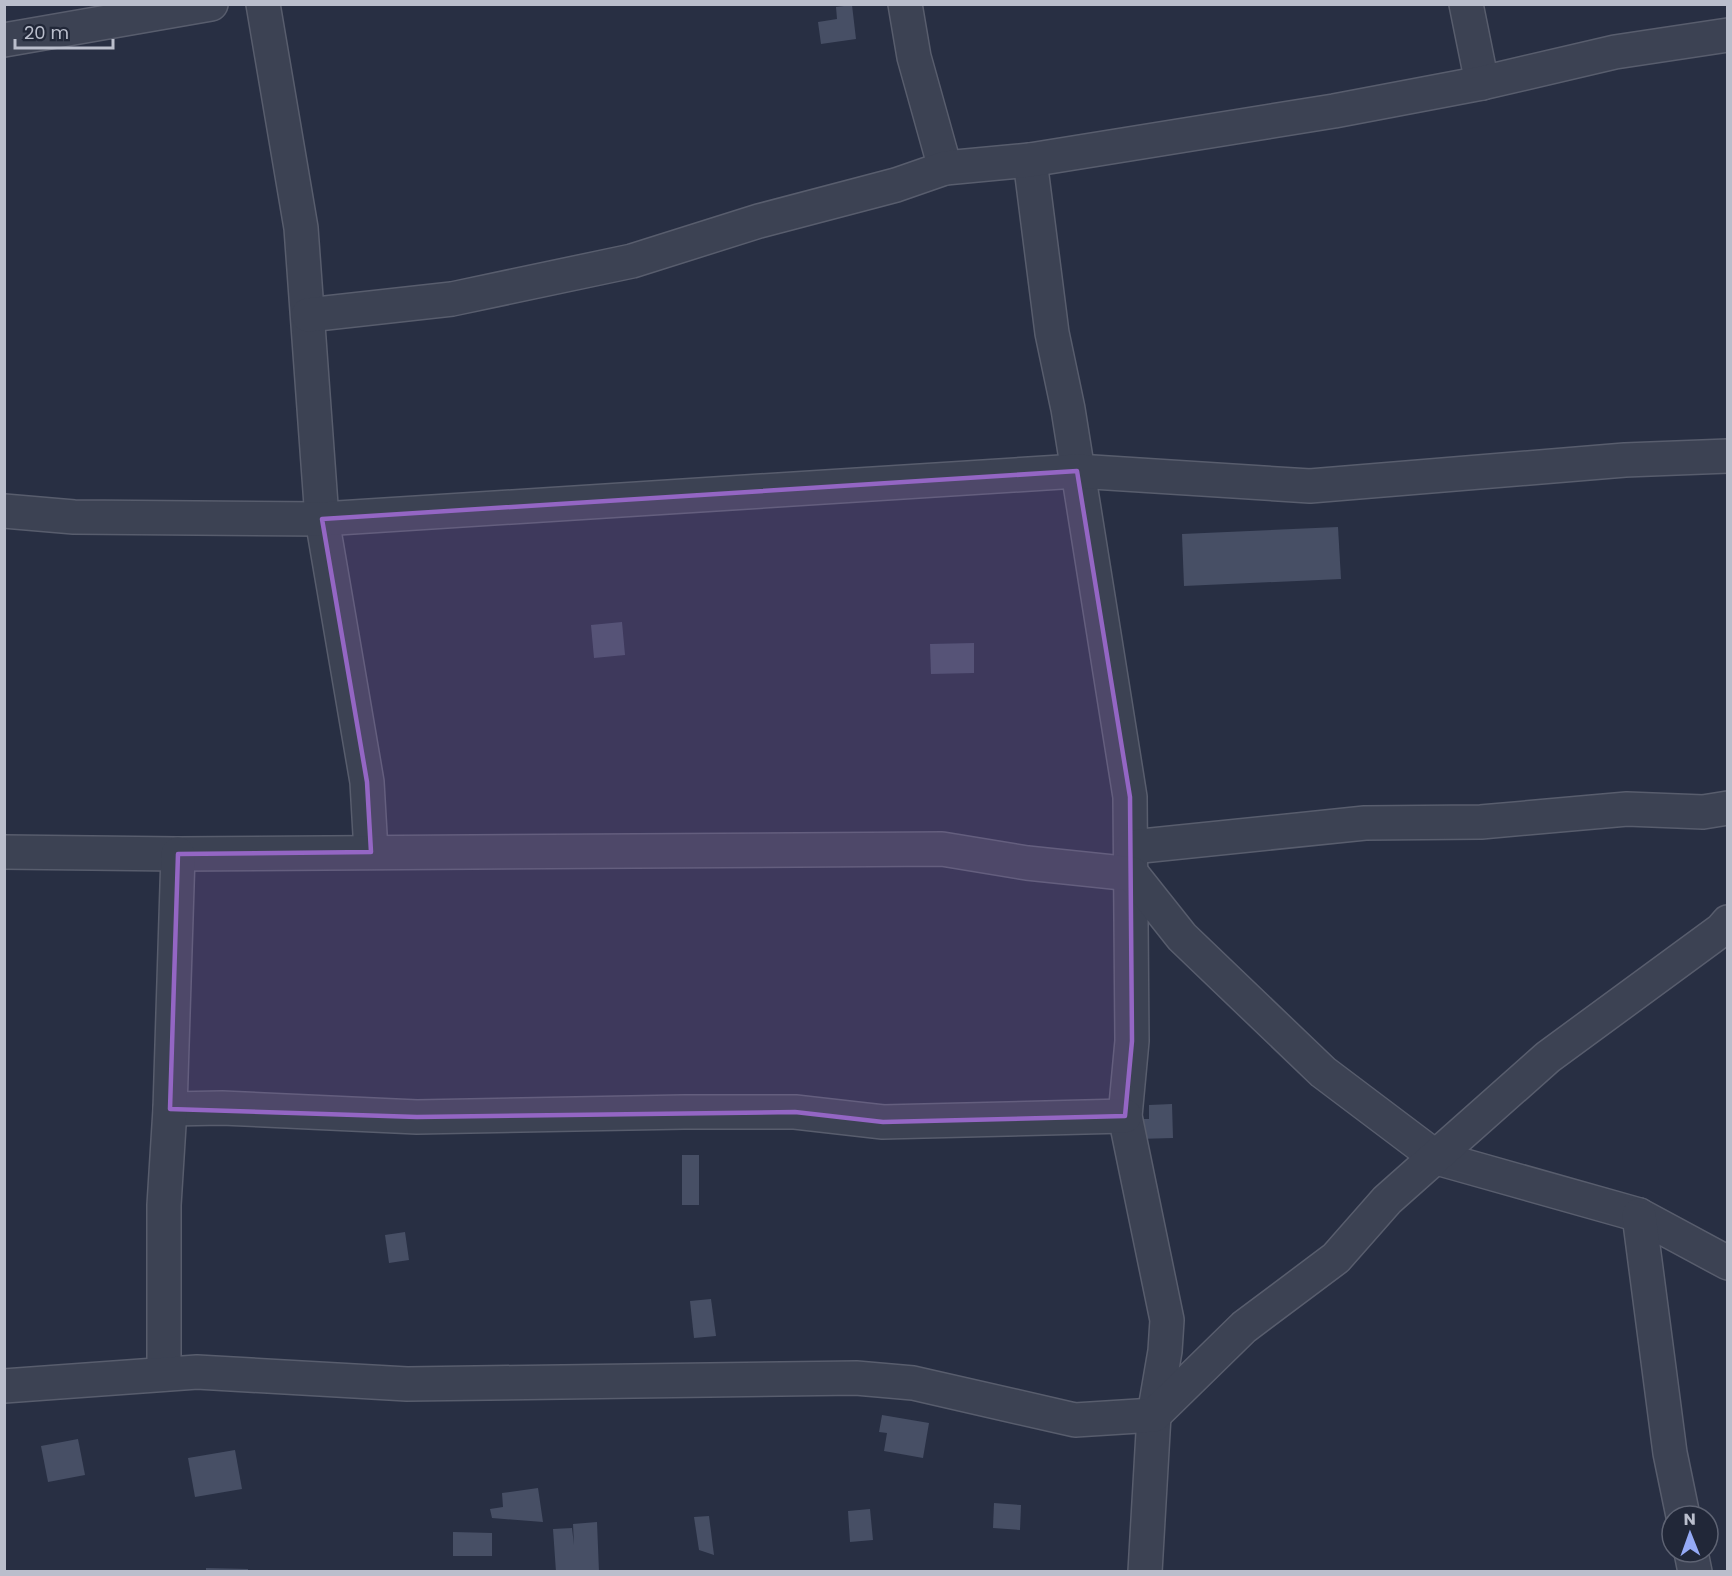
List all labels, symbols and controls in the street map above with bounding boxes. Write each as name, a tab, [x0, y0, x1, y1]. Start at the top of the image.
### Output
scale bar	[15, 12, 112, 50]
text: 20 m	[24, 20, 69, 45]
north arrow	[1660, 1504, 1720, 1564]
text: N	[1684, 1508, 1696, 1531]

